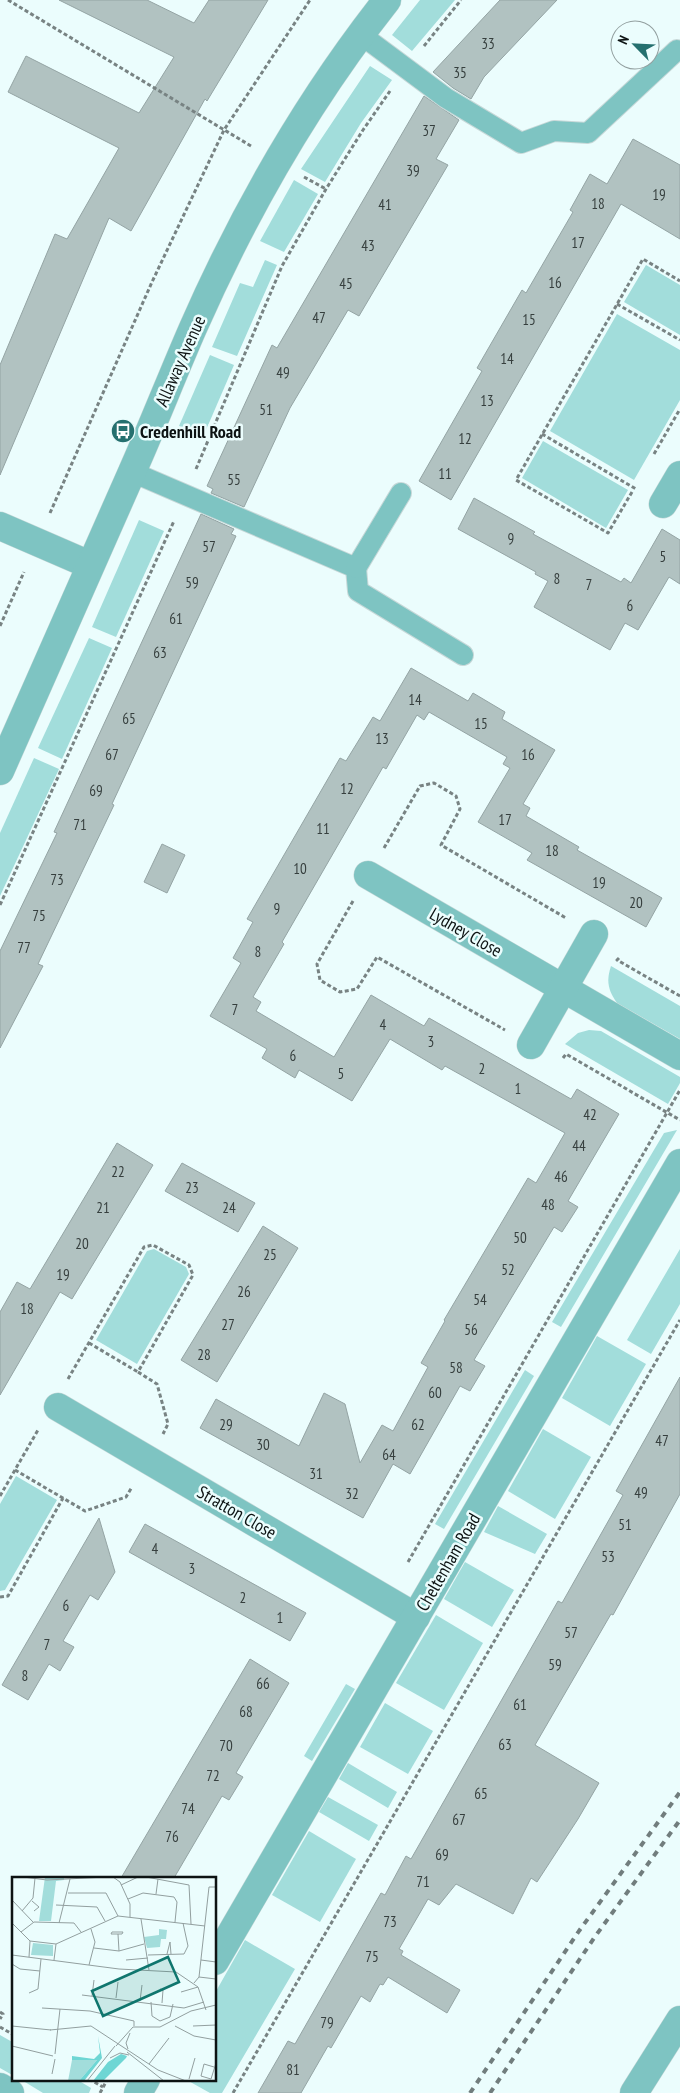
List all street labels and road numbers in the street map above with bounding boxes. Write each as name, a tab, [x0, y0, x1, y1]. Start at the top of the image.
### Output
street label: Allaway Avenue	[150, 312, 210, 410]
street label: Lydney Close	[426, 902, 506, 962]
street label: Stratton Close	[193, 1480, 281, 1544]
street label: Cheltenham Road	[411, 1509, 485, 1615]

